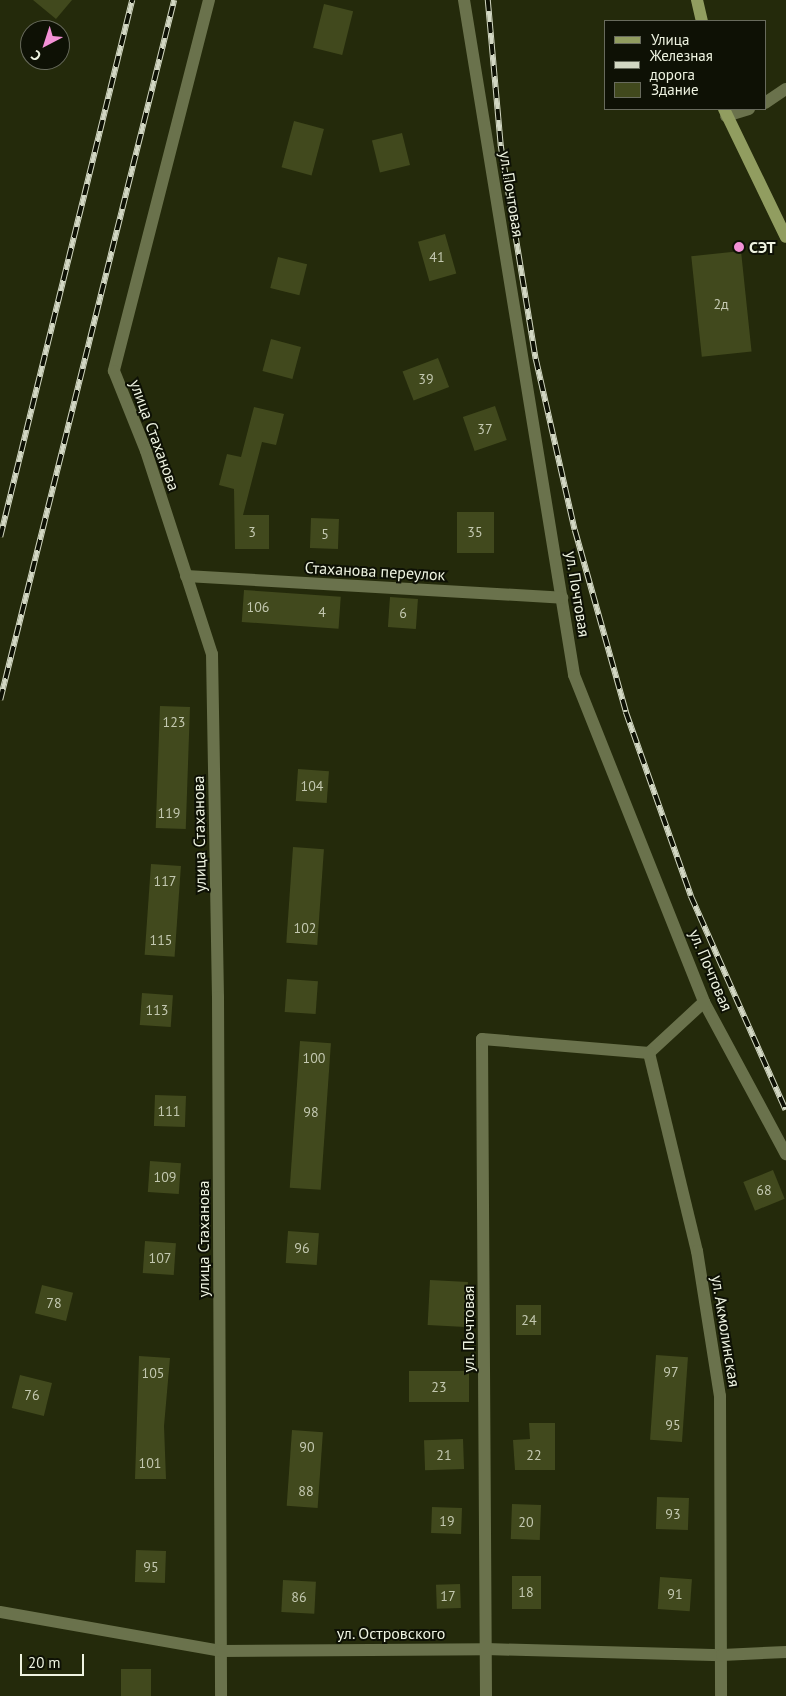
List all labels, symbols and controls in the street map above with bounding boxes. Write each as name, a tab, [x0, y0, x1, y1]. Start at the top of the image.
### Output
north arrow	[20, 20, 70, 70]
legend	[604, 20, 766, 110]
text: Улица	[651, 30, 689, 49]
text: С	[27, 46, 45, 65]
text: Железная дорога	[650, 46, 713, 84]
text: Здание	[651, 80, 699, 99]
street label: ул. Почтовая	[496, 149, 528, 239]
place label: СЭТ	[749, 237, 776, 257]
marker: СЭТ	[733, 241, 745, 253]
house number: 41	[429, 249, 445, 265]
house number: 2д	[713, 296, 729, 312]
house number: 39	[418, 371, 434, 387]
street label: улица Стаханова	[126, 377, 184, 493]
house number: 37	[477, 421, 493, 437]
house number: 3	[248, 524, 256, 540]
house number: 35	[467, 524, 483, 540]
house number: 5	[321, 526, 329, 542]
street label: ул. Почтовая	[562, 549, 594, 639]
street label: Стаханова переулок	[304, 558, 446, 584]
house number: 106	[247, 599, 269, 615]
house number: 4	[318, 604, 326, 620]
house number: 6	[399, 605, 407, 621]
house number: 123	[163, 714, 185, 730]
street label: улица Стаханова	[188, 775, 210, 893]
house number: 104	[301, 778, 323, 794]
house number: 119	[158, 805, 180, 821]
house number: 117	[154, 873, 176, 889]
house number: 102	[294, 920, 316, 936]
street label: ул. Почтовая	[685, 926, 737, 1014]
house number: 115	[150, 932, 172, 948]
house number: 113	[146, 1002, 168, 1018]
house number: 100	[303, 1050, 325, 1066]
house number: 111	[158, 1103, 180, 1119]
house number: 98	[303, 1104, 319, 1120]
house number: 109	[154, 1169, 176, 1185]
street label: улица Стаханова	[193, 1181, 213, 1297]
house number: 68	[756, 1182, 772, 1198]
house number: 96	[294, 1240, 310, 1256]
house number: 107	[149, 1250, 171, 1266]
street label: ул. Акмолинская	[708, 1273, 744, 1389]
street label: ул. Почтовая	[458, 1285, 478, 1373]
house number: 78	[46, 1295, 62, 1311]
house number: 24	[521, 1312, 537, 1328]
house number: 97	[663, 1364, 679, 1380]
house number: 105	[142, 1365, 164, 1381]
house number: 23	[431, 1379, 447, 1395]
house number: 76	[24, 1387, 40, 1403]
house number: 95	[665, 1417, 681, 1433]
house number: 90	[299, 1439, 315, 1455]
house number: 21	[436, 1447, 452, 1463]
house number: 22	[526, 1447, 542, 1463]
house number: 101	[139, 1455, 161, 1471]
house number: 88	[298, 1483, 314, 1499]
house number: 93	[665, 1506, 681, 1522]
house number: 19	[439, 1513, 455, 1529]
house number: 20	[518, 1514, 534, 1530]
house number: 95	[143, 1559, 159, 1575]
house number: 18	[518, 1584, 534, 1600]
house number: 91	[667, 1586, 683, 1602]
house number: 17	[440, 1588, 456, 1604]
house number: 86	[291, 1589, 307, 1605]
street label: ул. Островского	[336, 1623, 446, 1643]
scale bar	[22, 1644, 86, 1676]
text: 20 m	[28, 1653, 61, 1672]

